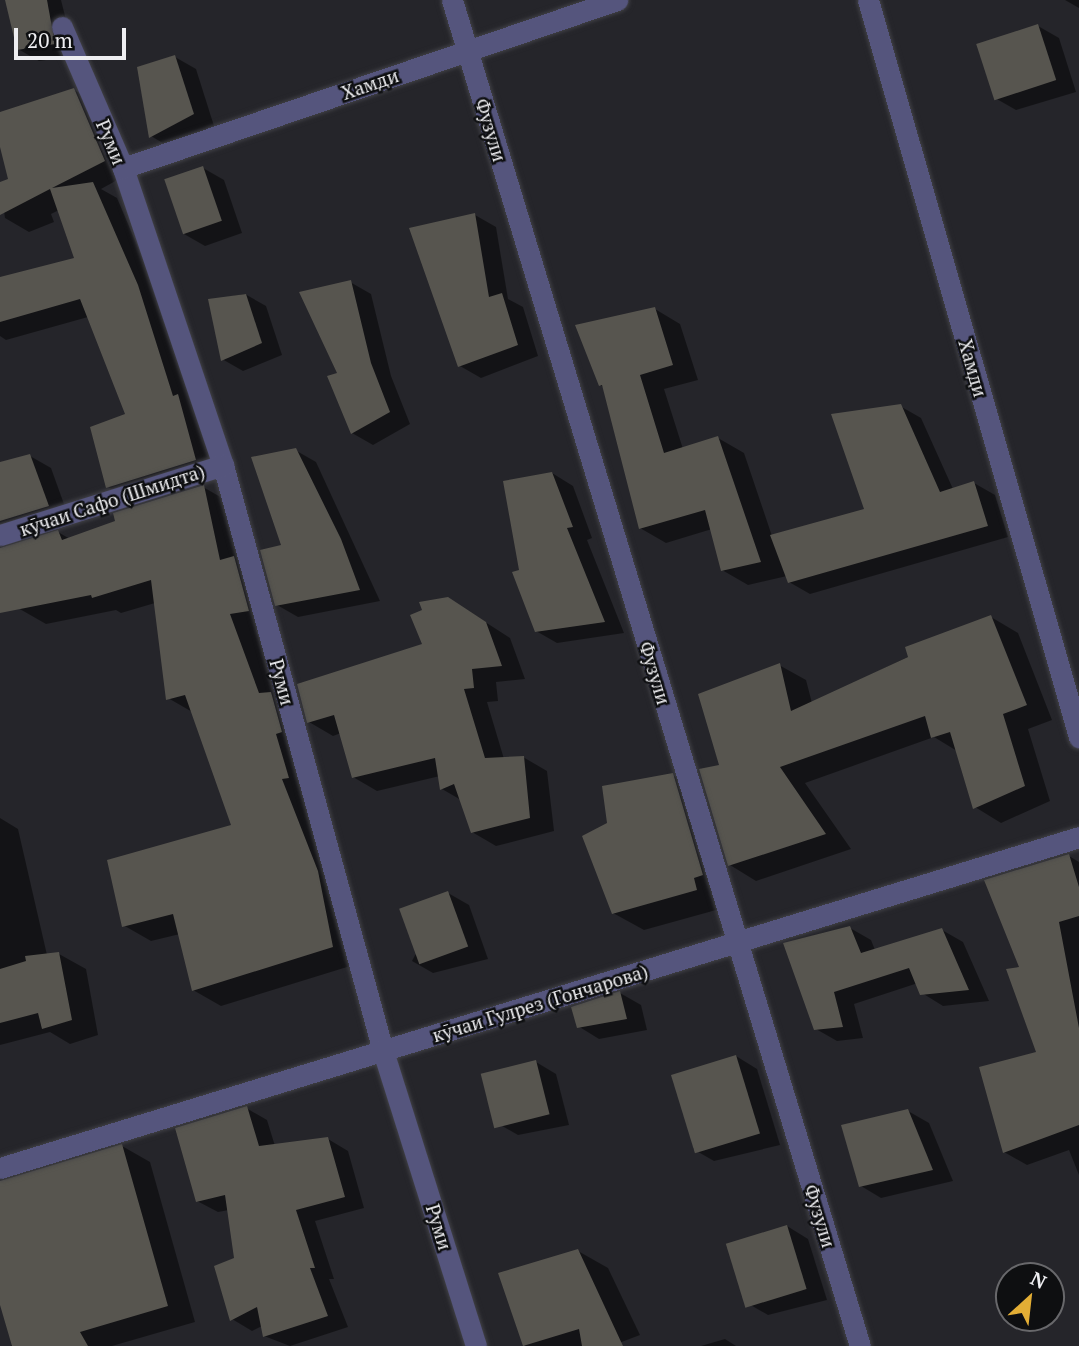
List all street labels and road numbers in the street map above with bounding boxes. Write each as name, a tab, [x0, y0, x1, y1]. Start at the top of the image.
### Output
street label: Хамди	[338, 64, 402, 104]
street label: Фузули	[471, 96, 511, 164]
street label: Руми	[91, 116, 131, 168]
street label: Хамди	[954, 337, 992, 399]
street label: кӯчаи Сафо (Шмидта)	[17, 459, 207, 541]
street label: Фузули	[635, 639, 675, 707]
street label: Руми	[265, 657, 299, 707]
street label: кӯчаи Гулрез (Гончарова)	[429, 959, 651, 1047]
street label: Фузули	[800, 1182, 840, 1250]
street label: Руми	[421, 1201, 457, 1253]

